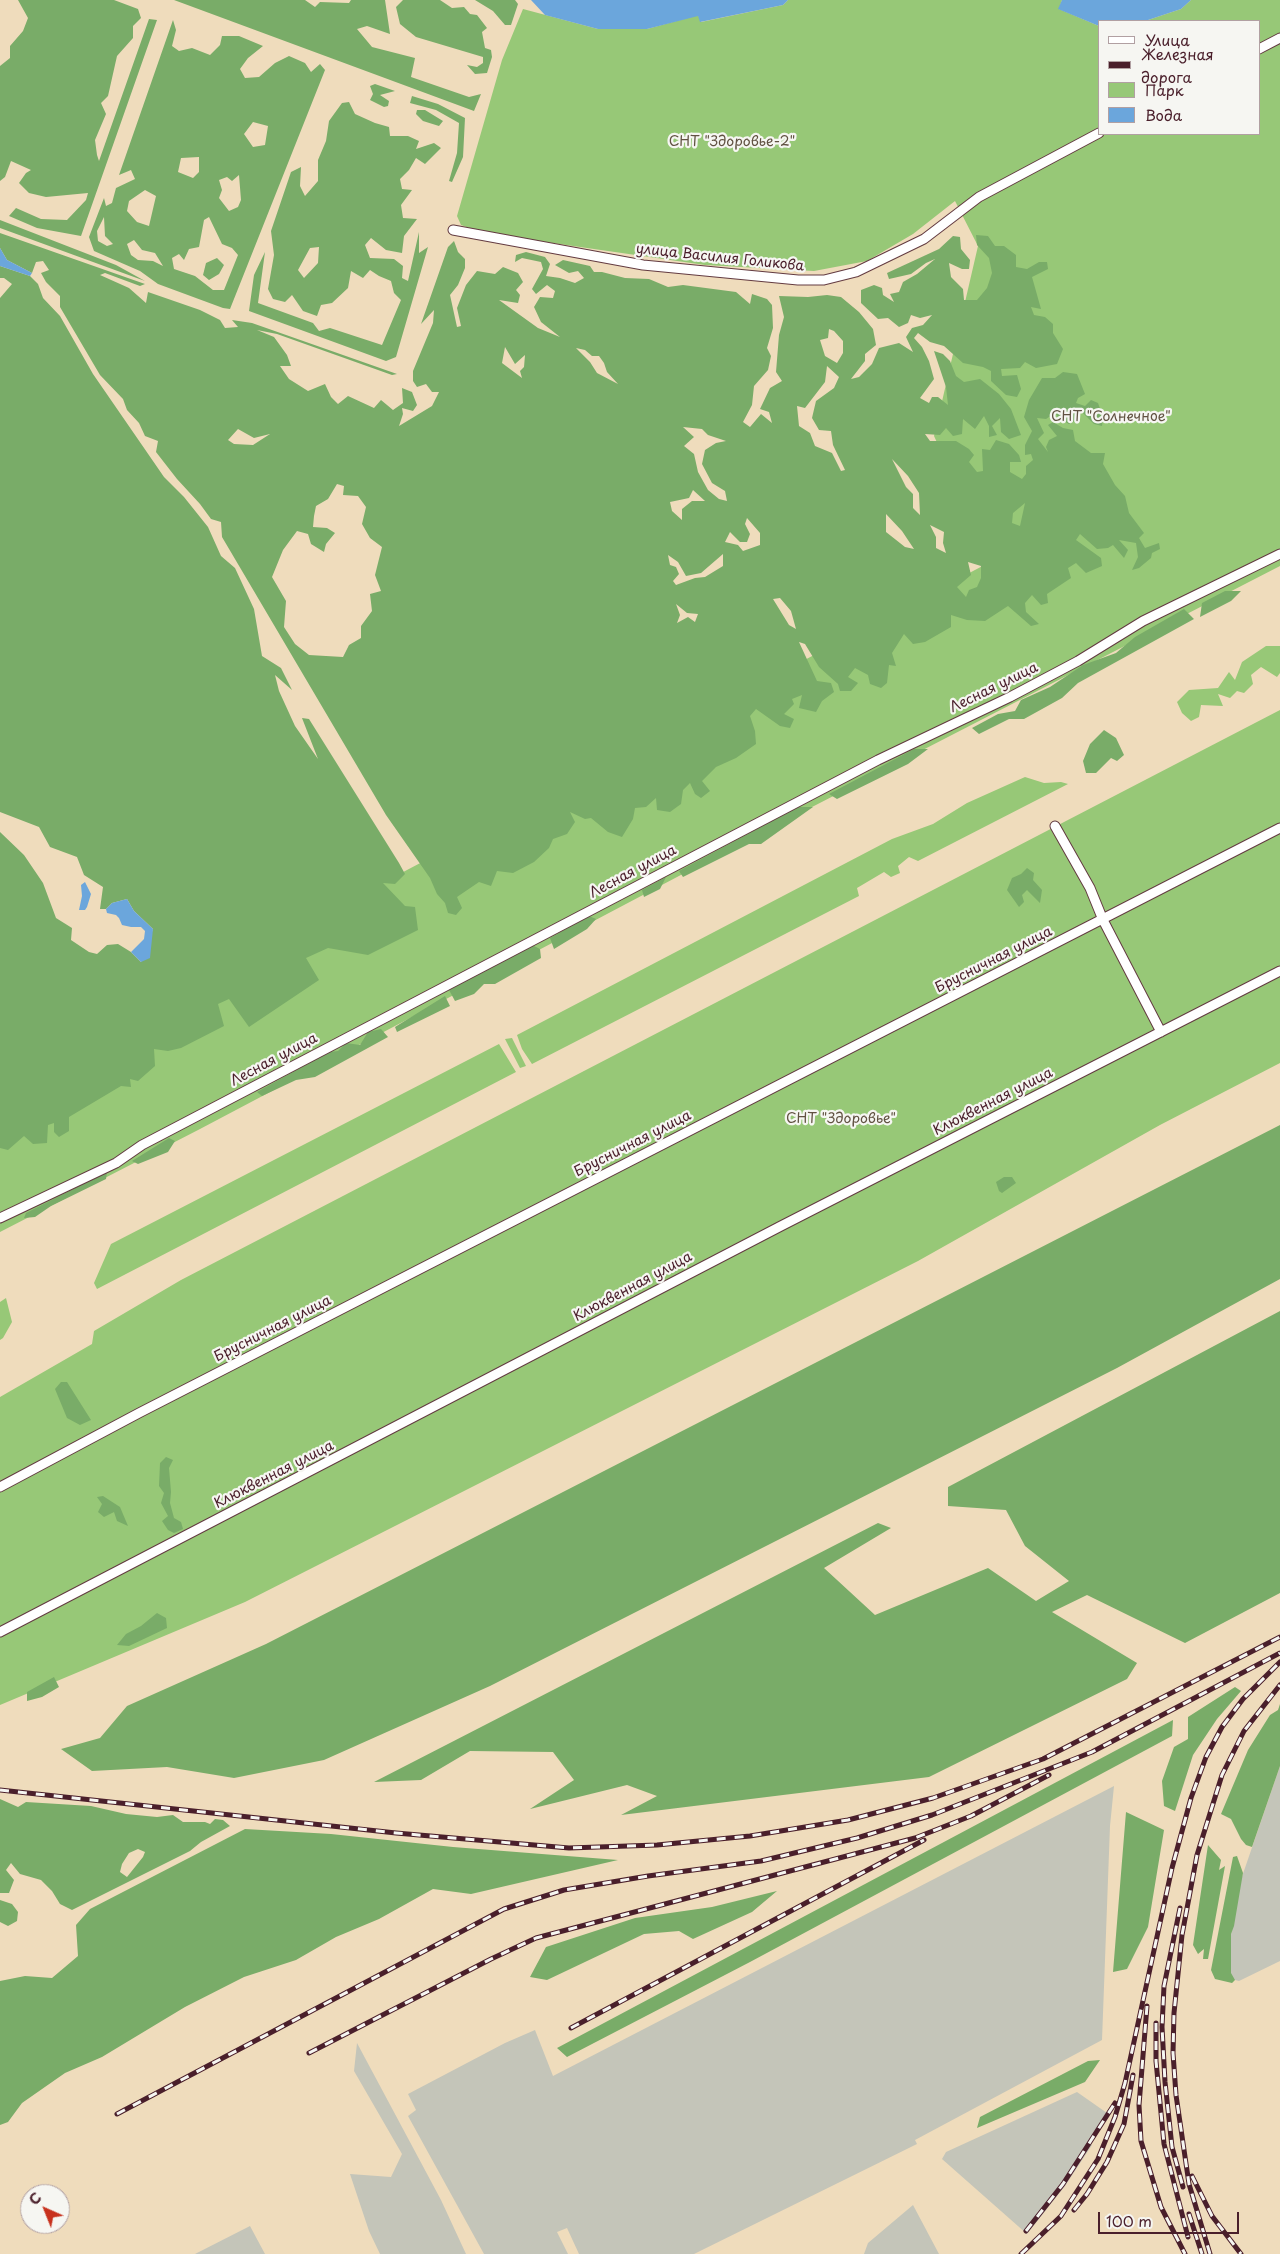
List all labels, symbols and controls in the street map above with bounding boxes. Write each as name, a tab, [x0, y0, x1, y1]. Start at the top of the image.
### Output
legend	[1098, 20, 1260, 135]
text: Улица	[1145, 28, 1190, 51]
text: Железная дорога	[1141, 42, 1214, 88]
text: Парк	[1145, 78, 1184, 101]
text: Вода	[1145, 103, 1182, 126]
park label: СНТ "Здоровье-2"	[669, 134, 795, 150]
street label: улица Василия Голикова	[635, 241, 805, 275]
park label: СНТ "Солнечное"	[1051, 409, 1171, 425]
street label: Лесная улица	[947, 659, 1041, 717]
street label: Лесная улица	[587, 842, 679, 902]
street label: Брусничная улица	[933, 923, 1055, 997]
street label: Лесная улица	[228, 1030, 320, 1090]
street label: Клюквенная улица	[930, 1065, 1056, 1139]
street label: Брусничная улица	[572, 1107, 694, 1181]
park label: СНТ "Здоровье"	[786, 1111, 896, 1127]
street label: Клюквенная улица	[571, 1249, 695, 1325]
street label: Брусничная улица	[212, 1292, 334, 1366]
street label: Клюквенная улица	[211, 1438, 337, 1512]
north arrow	[20, 2184, 70, 2234]
text: С	[24, 2187, 46, 2210]
scale bar	[1100, 2202, 1241, 2234]
text: 100 m	[1106, 2209, 1152, 2232]

